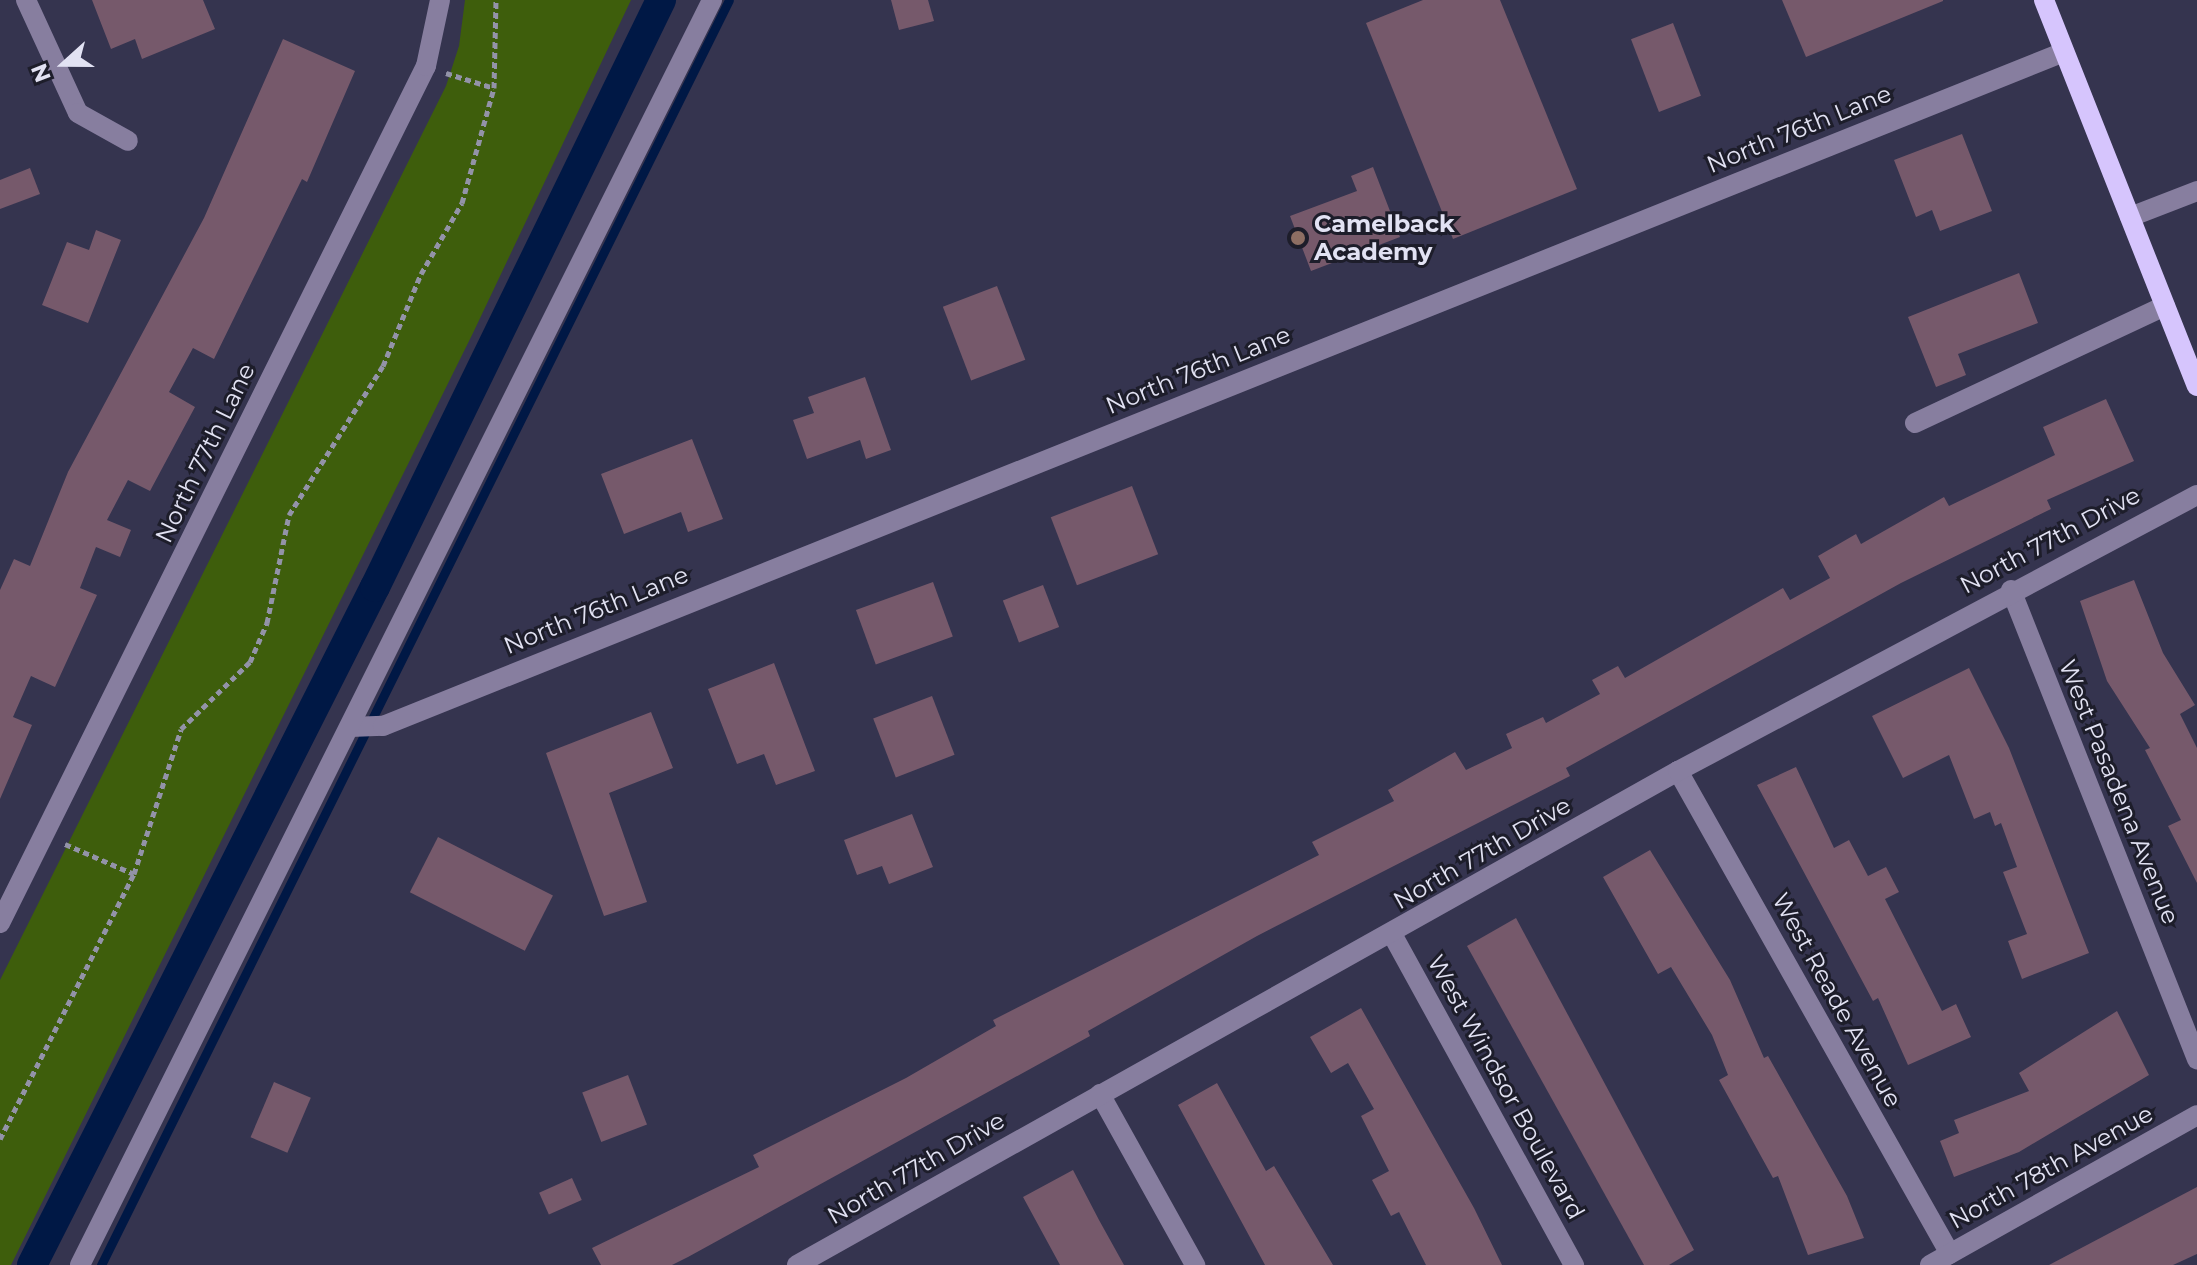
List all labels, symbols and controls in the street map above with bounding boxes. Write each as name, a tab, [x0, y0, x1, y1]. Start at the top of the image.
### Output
north arrow	[24, 24, 104, 104]
text: N	[25, 60, 57, 86]
street label: North 76th Lane	[1703, 79, 1895, 179]
place label: Camelback Academy	[1314, 210, 1455, 266]
marker: Camelback Academy	[1289, 229, 1307, 247]
street label: North 76th Lane	[1102, 320, 1294, 420]
street label: North 77th Lane	[149, 359, 261, 547]
street label: North 77th Drive	[1955, 480, 2145, 600]
street label: North 76th Lane	[500, 560, 692, 660]
street label: West Pasadena Avenue	[2053, 656, 2185, 928]
street label: North 77th Drive	[1388, 791, 1576, 915]
street label: West Reade Avenue	[1766, 888, 1908, 1112]
street label: West Windsor Boulevard	[1421, 950, 1591, 1224]
street label: North 78th Avenue	[1944, 1099, 2158, 1235]
street label: North 77th Drive	[822, 1106, 1010, 1230]

